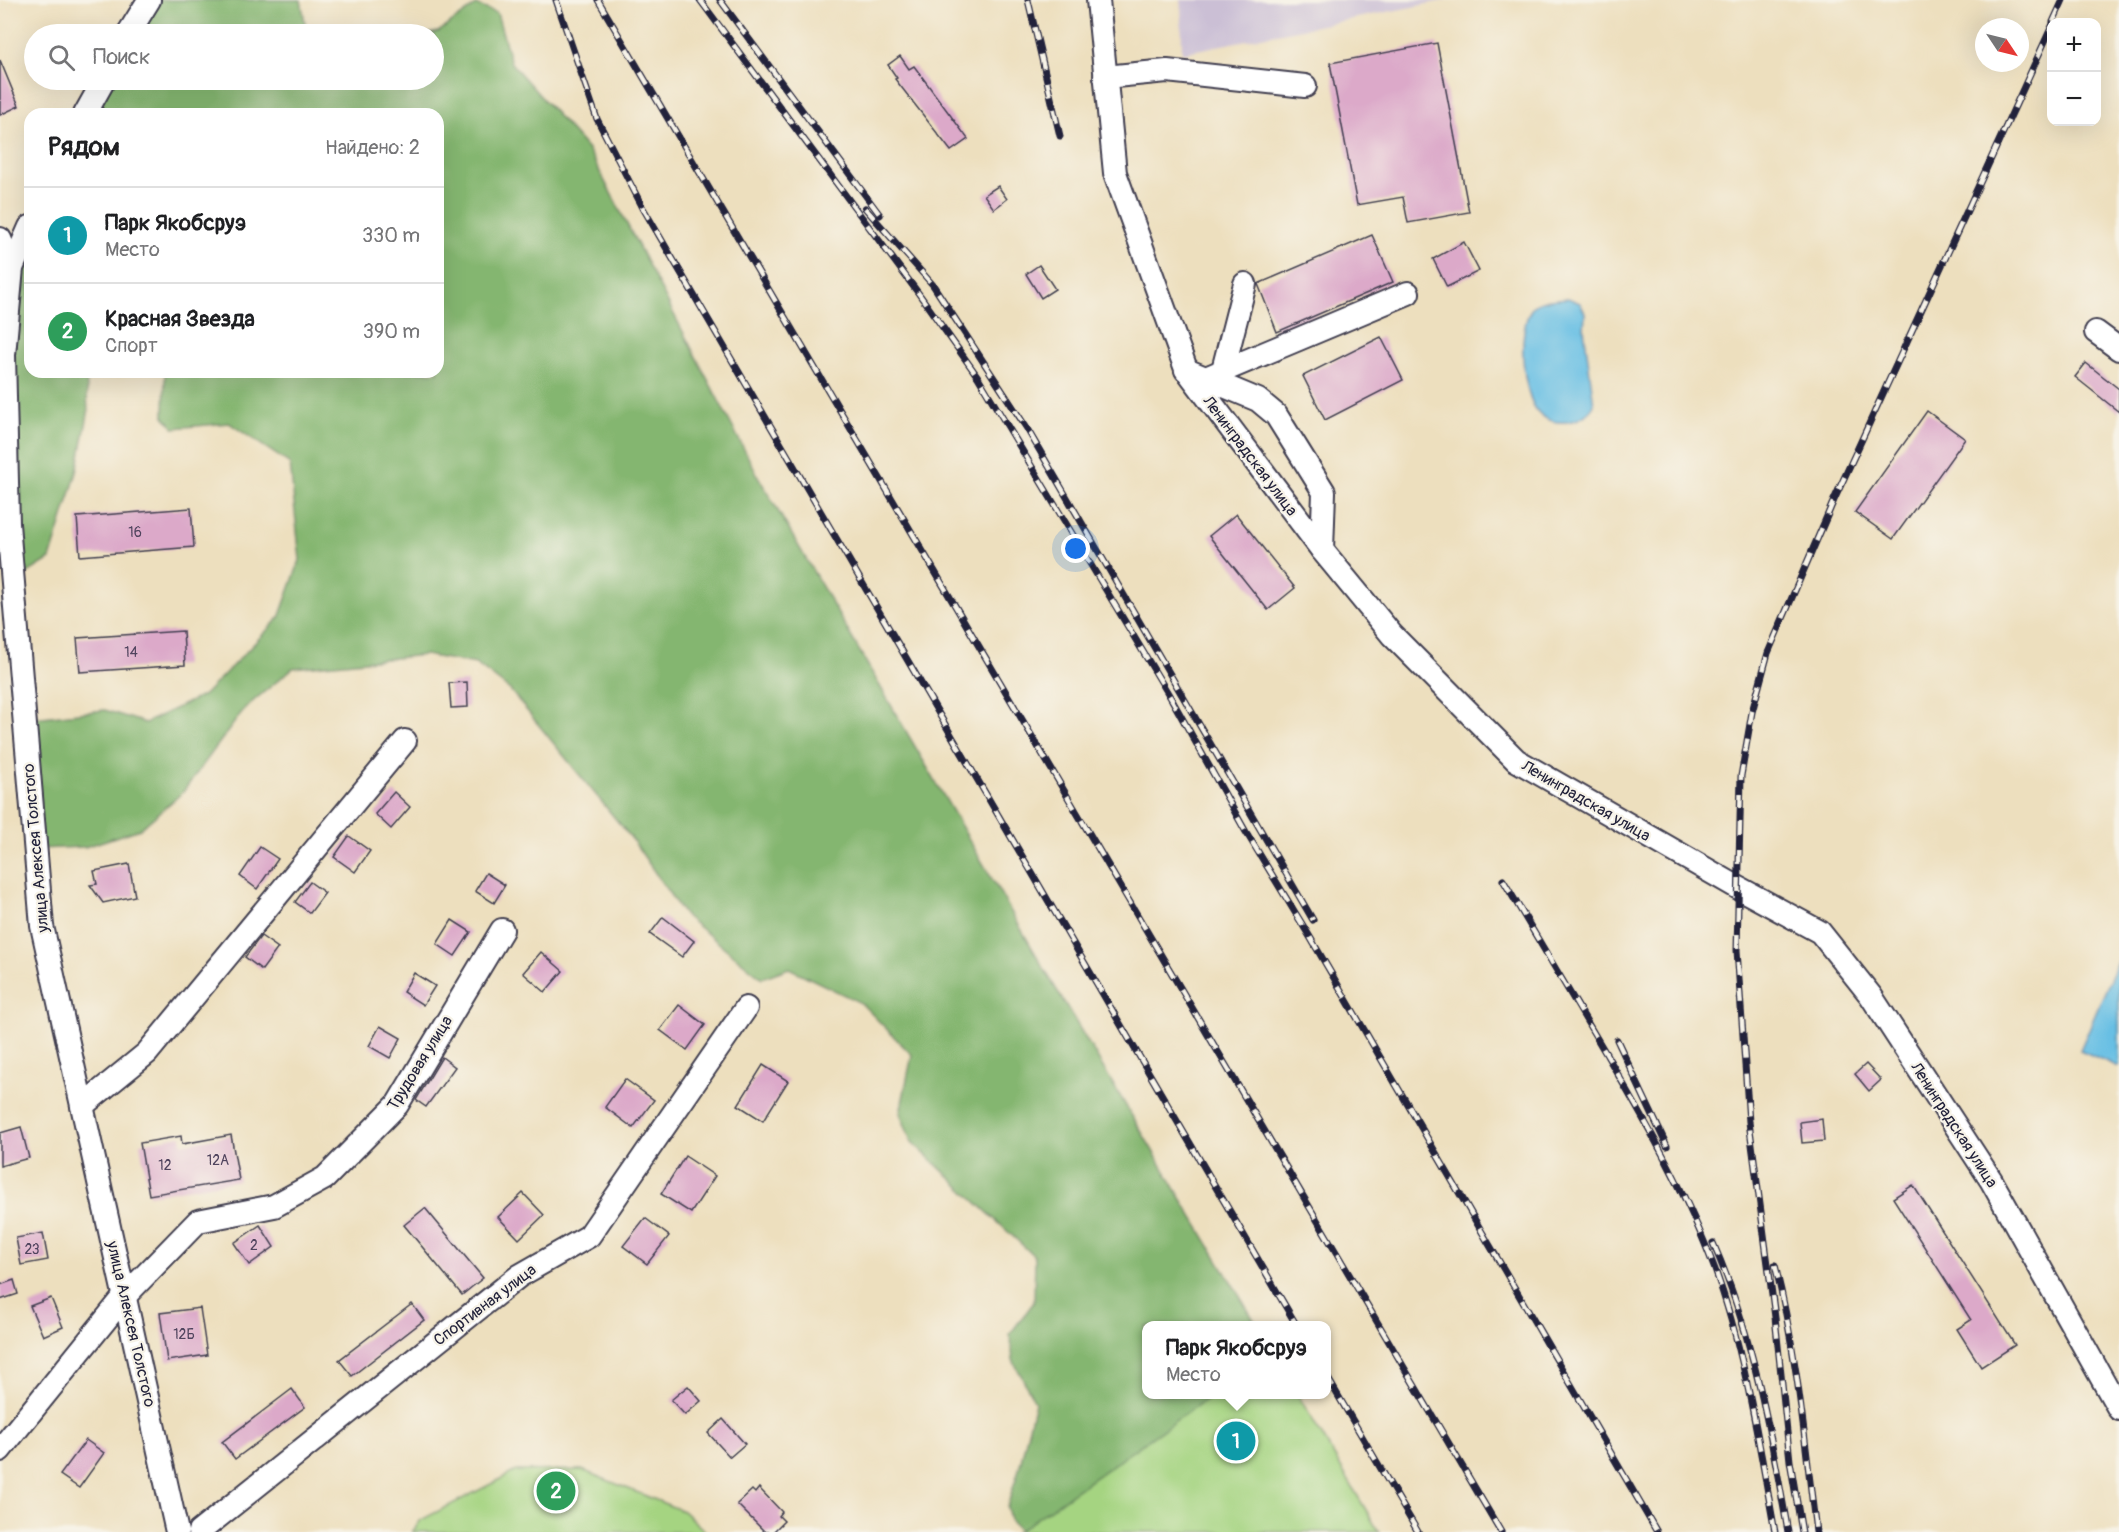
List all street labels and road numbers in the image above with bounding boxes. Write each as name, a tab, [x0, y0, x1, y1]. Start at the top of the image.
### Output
street label: Ленинградская улица	[1198, 391, 1302, 520]
street label: Ленинградская улица	[1517, 756, 1654, 846]
street label: улица Алексея Толстого	[19, 762, 53, 934]
street label: Трудовая улица	[383, 1012, 457, 1114]
street label: Ленинградская улица	[1906, 1058, 2002, 1191]
street label: улица Алексея Толстого	[102, 1238, 160, 1409]
street label: Спортивная улица	[430, 1260, 540, 1350]

